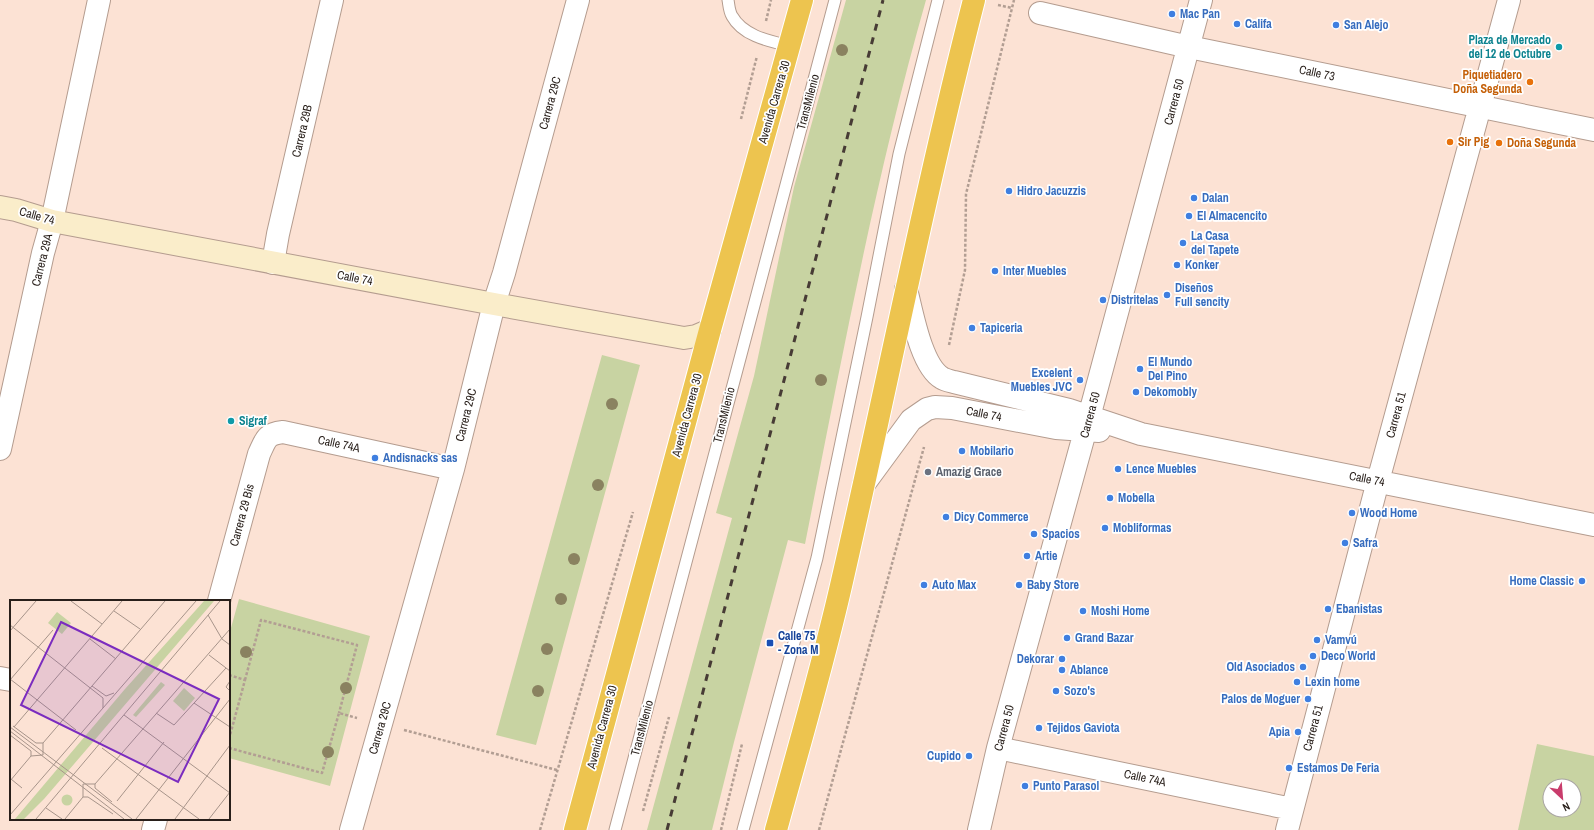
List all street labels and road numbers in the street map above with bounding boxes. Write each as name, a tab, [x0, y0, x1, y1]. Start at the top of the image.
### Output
street label: Avenida Carrera 30	[754, 59, 794, 146]
street label: Calle 73	[1298, 61, 1336, 85]
street label: TransMilenio	[793, 72, 823, 132]
street label: Carrera 29C	[535, 75, 565, 131]
street label: Carrera 50	[1160, 77, 1188, 127]
street label: Carrera 29B	[288, 103, 316, 159]
street label: Calle 74	[17, 203, 57, 229]
street label: Carrera 29A	[28, 232, 56, 288]
street label: Calle 74	[336, 267, 375, 289]
street label: Avenida Carrera 30	[668, 372, 706, 459]
street label: TransMilenio	[709, 385, 739, 445]
street label: Carrera 29C	[452, 387, 480, 443]
street label: Carrera 50	[1076, 390, 1104, 440]
street label: Carrera 51	[1382, 390, 1410, 440]
street label: Calle 74	[965, 403, 1004, 425]
street label: Calle 74A	[316, 432, 362, 456]
street label: Calle 74	[1348, 468, 1387, 490]
street label: Carrera 29 Bis	[226, 482, 258, 548]
street label: Avenida Carrera 30	[583, 684, 621, 771]
street label: TransMilenio	[627, 698, 657, 758]
street label: Carrera 29C	[365, 700, 395, 756]
street label: Carrera 50	[990, 703, 1018, 753]
street label: Carrera 51	[1299, 703, 1327, 753]
street label: Calle 74A	[1122, 766, 1168, 790]

